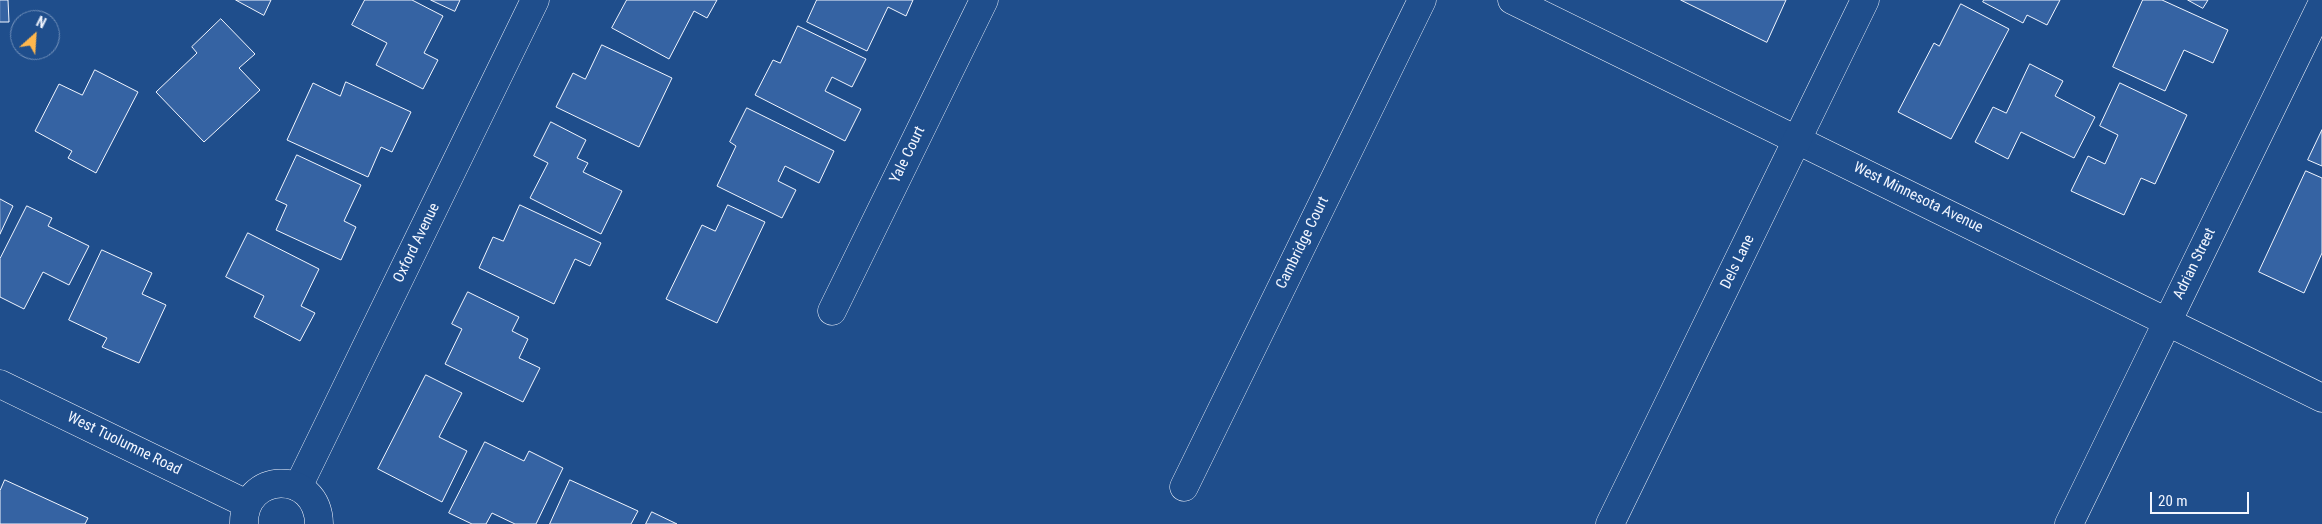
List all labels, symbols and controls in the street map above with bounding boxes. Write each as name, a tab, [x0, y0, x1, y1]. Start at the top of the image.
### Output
north arrow	[10, 10, 60, 60]
text: N	[34, 13, 48, 31]
street label: Yale Court	[887, 124, 929, 186]
street label: West Minnesota Avenue	[1850, 159, 1986, 237]
street label: Cambridge Court	[1273, 194, 1333, 292]
street label: Oxford Avenue	[390, 200, 444, 286]
street label: Adrian Street	[2170, 225, 2220, 303]
street label: Dels Lane	[1717, 232, 1759, 292]
street label: West Tuolumne Road	[64, 409, 184, 479]
scale bar	[2152, 482, 2251, 514]
text: 20 m	[2158, 492, 2188, 510]

